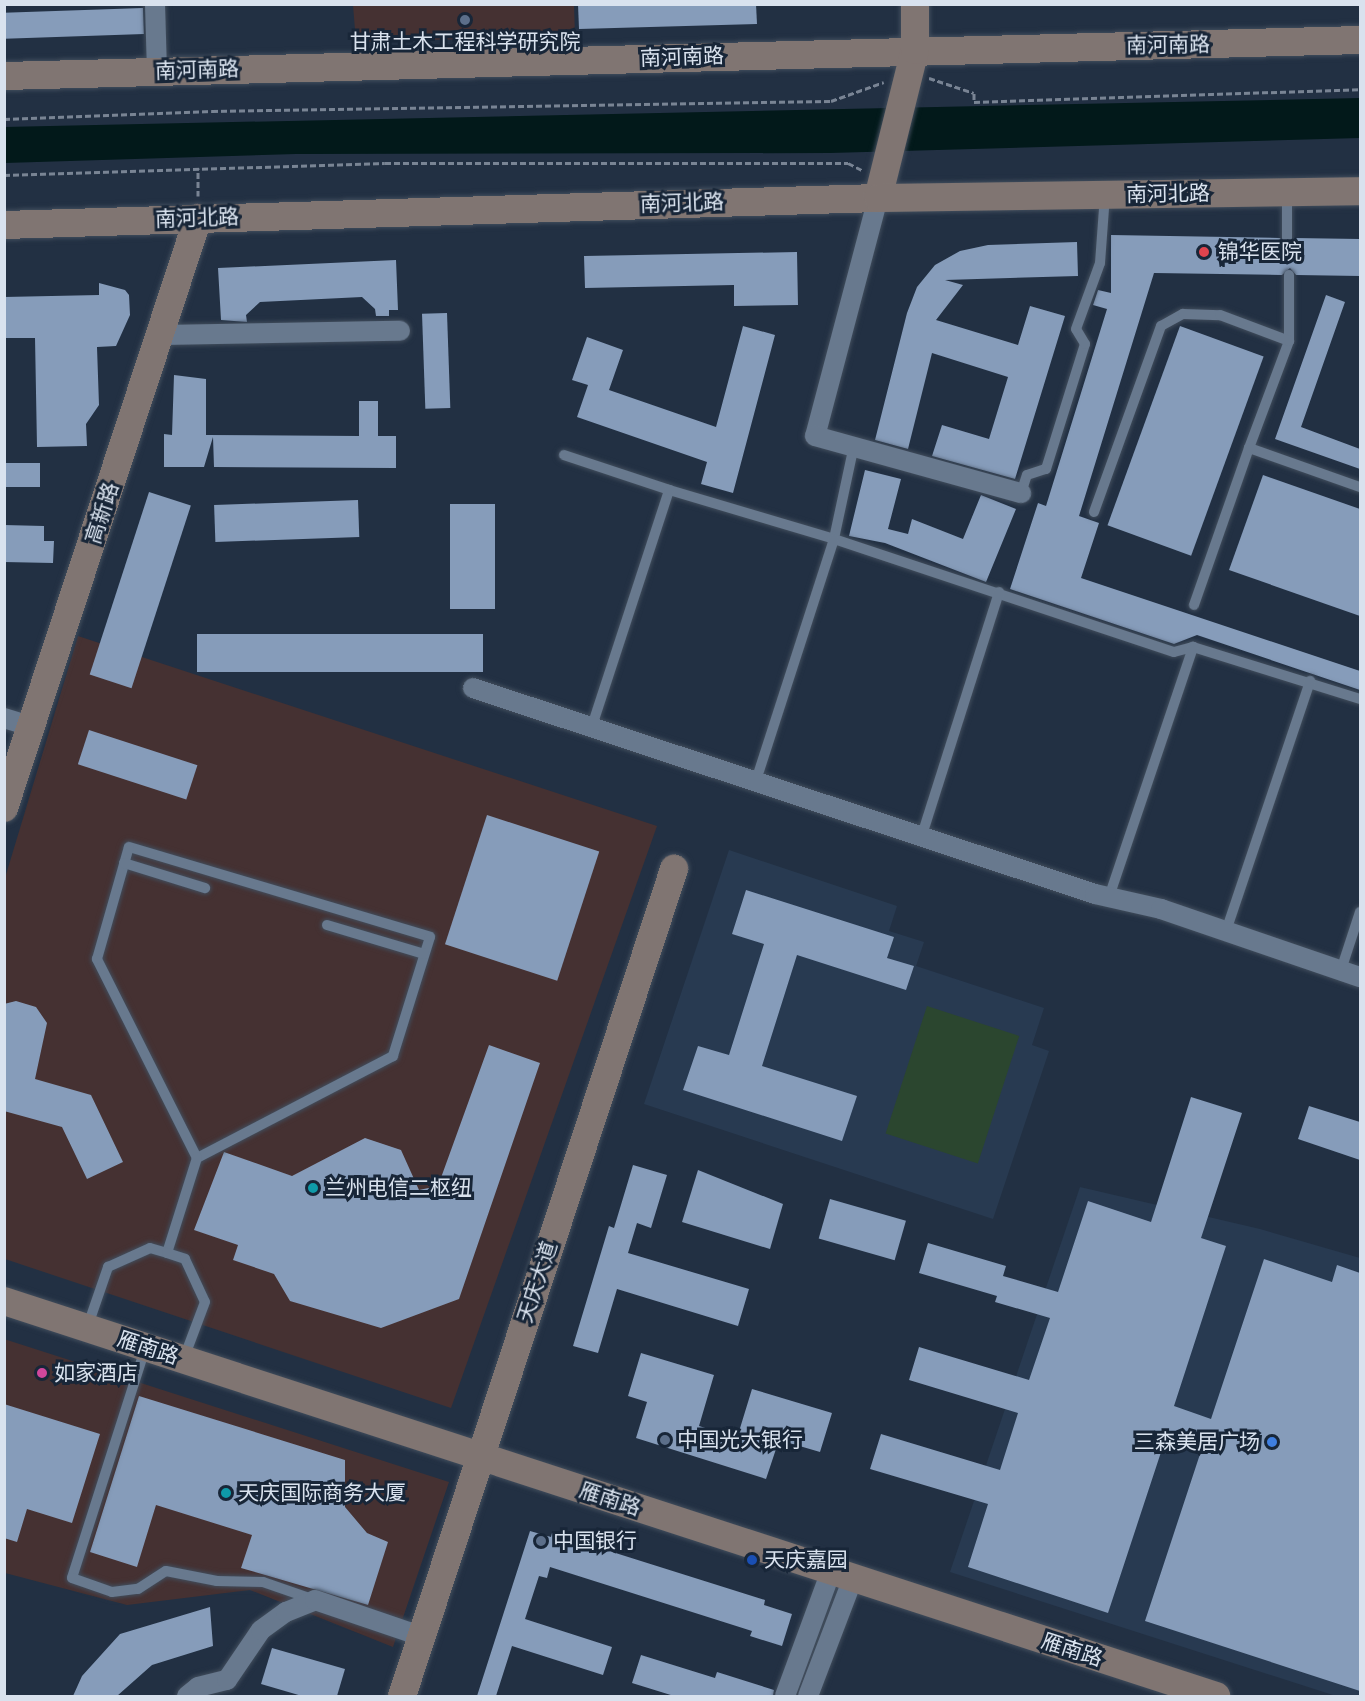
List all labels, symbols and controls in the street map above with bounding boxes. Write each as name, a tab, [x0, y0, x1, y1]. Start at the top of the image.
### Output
marker: 甘肃土木工程科学研究院	[458, 13, 472, 27]
place label: 甘肃土木工程科学研究院	[350, 29, 580, 55]
street label: 南河南路	[1126, 32, 1210, 58]
street label: 南河南路	[640, 43, 724, 71]
street label: 南河南路	[155, 56, 239, 84]
street label: 南河北路	[1126, 181, 1210, 207]
street label: 南河北路	[640, 189, 724, 217]
street label: 南河北路	[155, 204, 239, 232]
place label: 锦华医院	[1218, 239, 1302, 265]
marker: 锦华医院	[1195, 243, 1213, 261]
street label: 高新路	[80, 479, 124, 547]
place label: 兰州电信二枢纽	[325, 1175, 472, 1201]
marker: 兰州电信二枢纽	[306, 1181, 320, 1195]
street label: 天庆大道	[512, 1238, 562, 1326]
street label: 雁南路	[114, 1326, 182, 1370]
place label: 如家酒店	[54, 1360, 138, 1386]
marker: 如家酒店	[35, 1366, 49, 1380]
place label: 中国光大银行	[677, 1427, 803, 1453]
place label: 三森美居广场	[1134, 1429, 1260, 1455]
marker: 中国光大银行	[658, 1433, 672, 1447]
marker: 三森美居广场	[1265, 1435, 1279, 1449]
street label: 雁南路	[576, 1477, 644, 1521]
place label: 天庆国际商务大厦	[238, 1480, 406, 1506]
marker: 天庆国际商务大厦	[219, 1486, 233, 1500]
place label: 中国银行	[553, 1528, 637, 1554]
marker: 中国银行	[534, 1534, 548, 1548]
place label: 天庆嘉园	[764, 1547, 848, 1573]
marker: 天庆嘉园	[745, 1553, 759, 1567]
street label: 雁南路	[1038, 1628, 1106, 1672]

